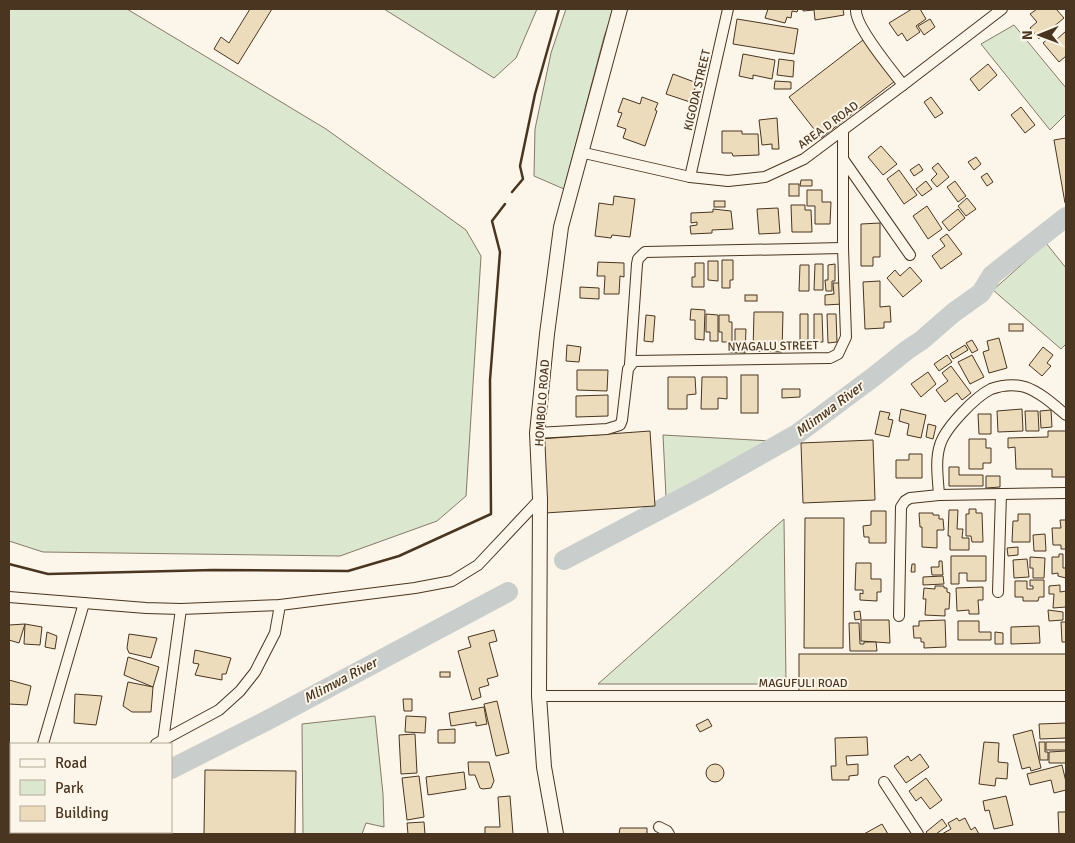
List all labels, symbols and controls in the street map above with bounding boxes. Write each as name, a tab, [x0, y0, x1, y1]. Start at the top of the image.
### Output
north arrow	[1015, 10, 1065, 60]
text: N	[1019, 30, 1036, 40]
street label: KIGODA STREET	[681, 48, 714, 132]
street label: AREA D ROAD	[795, 98, 862, 153]
street label: NYAGALU STREET	[727, 338, 819, 355]
street label: HOMBOLO ROAD	[532, 359, 553, 447]
water label: Mlimwa River	[792, 377, 868, 440]
water label: Mlimwa River	[301, 653, 381, 707]
street label: MAGUFULI ROAD	[758, 676, 848, 691]
legend	[10, 743, 172, 833]
text: Road	[55, 754, 87, 772]
text: Park	[55, 779, 84, 797]
text: Building	[55, 804, 109, 822]

